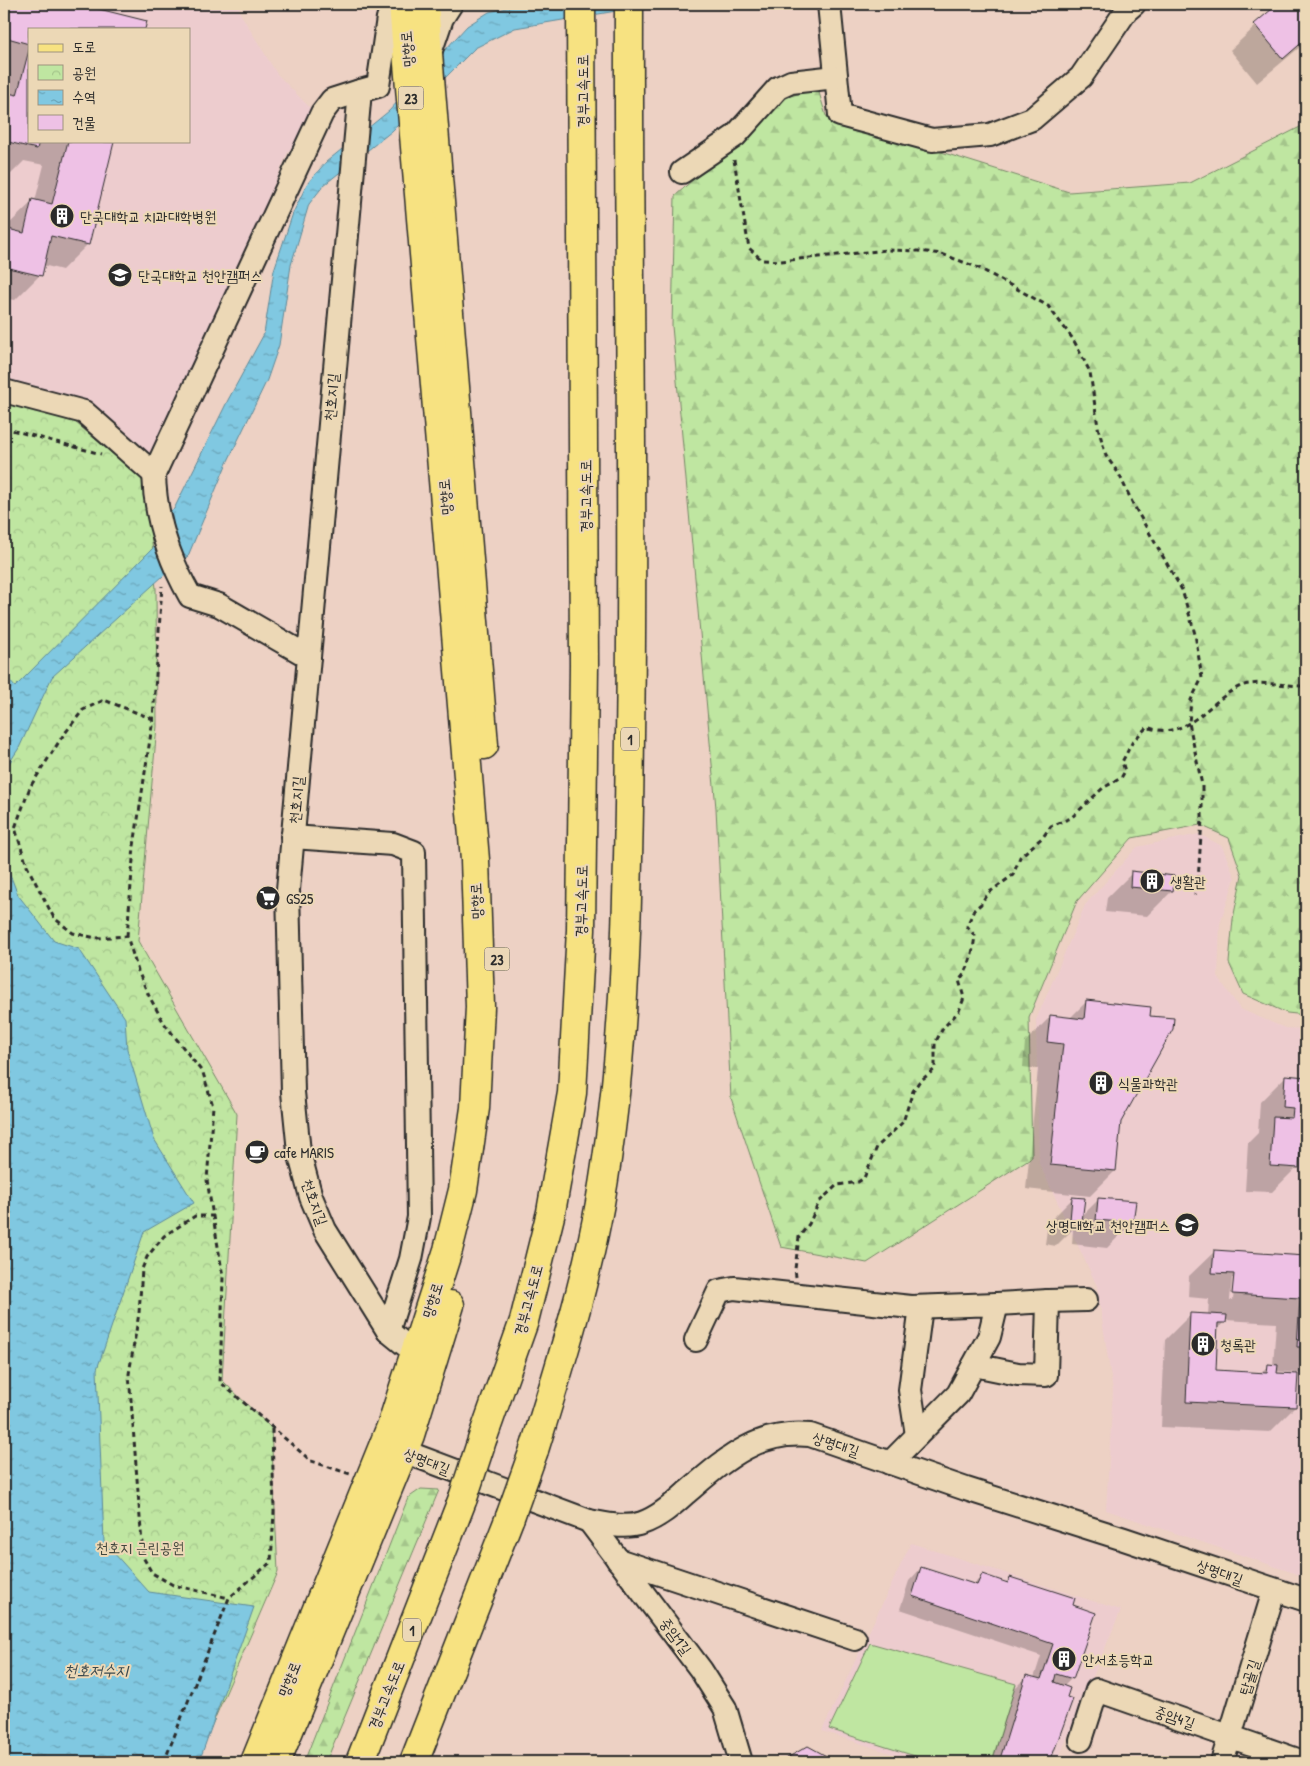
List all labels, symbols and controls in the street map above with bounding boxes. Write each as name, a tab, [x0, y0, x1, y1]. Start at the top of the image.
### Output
legend	[28, 28, 190, 142]
street label: 망향로	[395, 30, 419, 68]
text: 도로	[72, 36, 96, 57]
street label: 경부고속도로	[572, 55, 593, 127]
text: 공원	[72, 62, 96, 83]
text: 수역	[72, 86, 96, 107]
road number: 23	[398, 86, 424, 110]
text: 건물	[72, 112, 96, 133]
building icon: 단국대학교 치과대학병원	[49, 203, 75, 229]
place label: 단국대학교 치과대학병원	[80, 206, 216, 227]
school or university icon: 단국대학교 천안캠퍼스	[107, 262, 133, 288]
place label: 단국대학교 천안캠퍼스	[138, 265, 262, 286]
street label: 천호지길	[318, 372, 344, 422]
street label: 경부고속도로	[575, 460, 596, 532]
street label: 망향로	[433, 478, 457, 516]
road number: 1	[621, 728, 639, 751]
street label: 천호지길	[283, 775, 309, 825]
street label: 경부고속도로	[570, 865, 592, 937]
building icon: 생활관	[1139, 868, 1165, 894]
place label: 생활관	[1170, 871, 1206, 892]
street label: 망향로	[465, 883, 487, 919]
supermarket icon: GS25	[255, 885, 281, 911]
place label: GS25	[286, 888, 314, 909]
road number: 23	[484, 948, 510, 971]
building icon: 식물과학관	[1088, 1070, 1114, 1096]
place label: 식물과학관	[1118, 1073, 1178, 1094]
cafe icon: cafe MARIS	[244, 1139, 270, 1165]
place label: cafe MARIS	[274, 1142, 334, 1163]
street label: 천호지길	[297, 1176, 333, 1228]
school or university icon: 상명대학교 천안캠퍼스	[1174, 1212, 1200, 1238]
place label: 상명대학교 천안캠퍼스	[1046, 1215, 1170, 1236]
street label: 경부고속도로	[508, 1262, 548, 1338]
street label: 망향로	[416, 1280, 448, 1320]
building icon: 청록관	[1190, 1331, 1216, 1357]
place label: 청록관	[1220, 1334, 1256, 1355]
street label: 상명대길	[810, 1427, 862, 1461]
street label: 상명대길	[401, 1443, 453, 1479]
park label: 천호지 근린공원	[96, 1537, 184, 1558]
street label: 상명대길	[1194, 1554, 1246, 1590]
street label: 중암1길	[655, 1613, 697, 1659]
road number: 1	[403, 1618, 421, 1642]
building icon: 안서초등학교	[1051, 1646, 1077, 1672]
place label: 안서초등학교	[1082, 1649, 1154, 1670]
street label: 경부고속도로	[363, 1657, 409, 1733]
street label: 탑골길	[1234, 1657, 1264, 1697]
street label: 망향로	[272, 1658, 306, 1700]
water label: 천호저수지	[64, 1659, 130, 1681]
street label: 중암4길	[1152, 1700, 1198, 1734]

